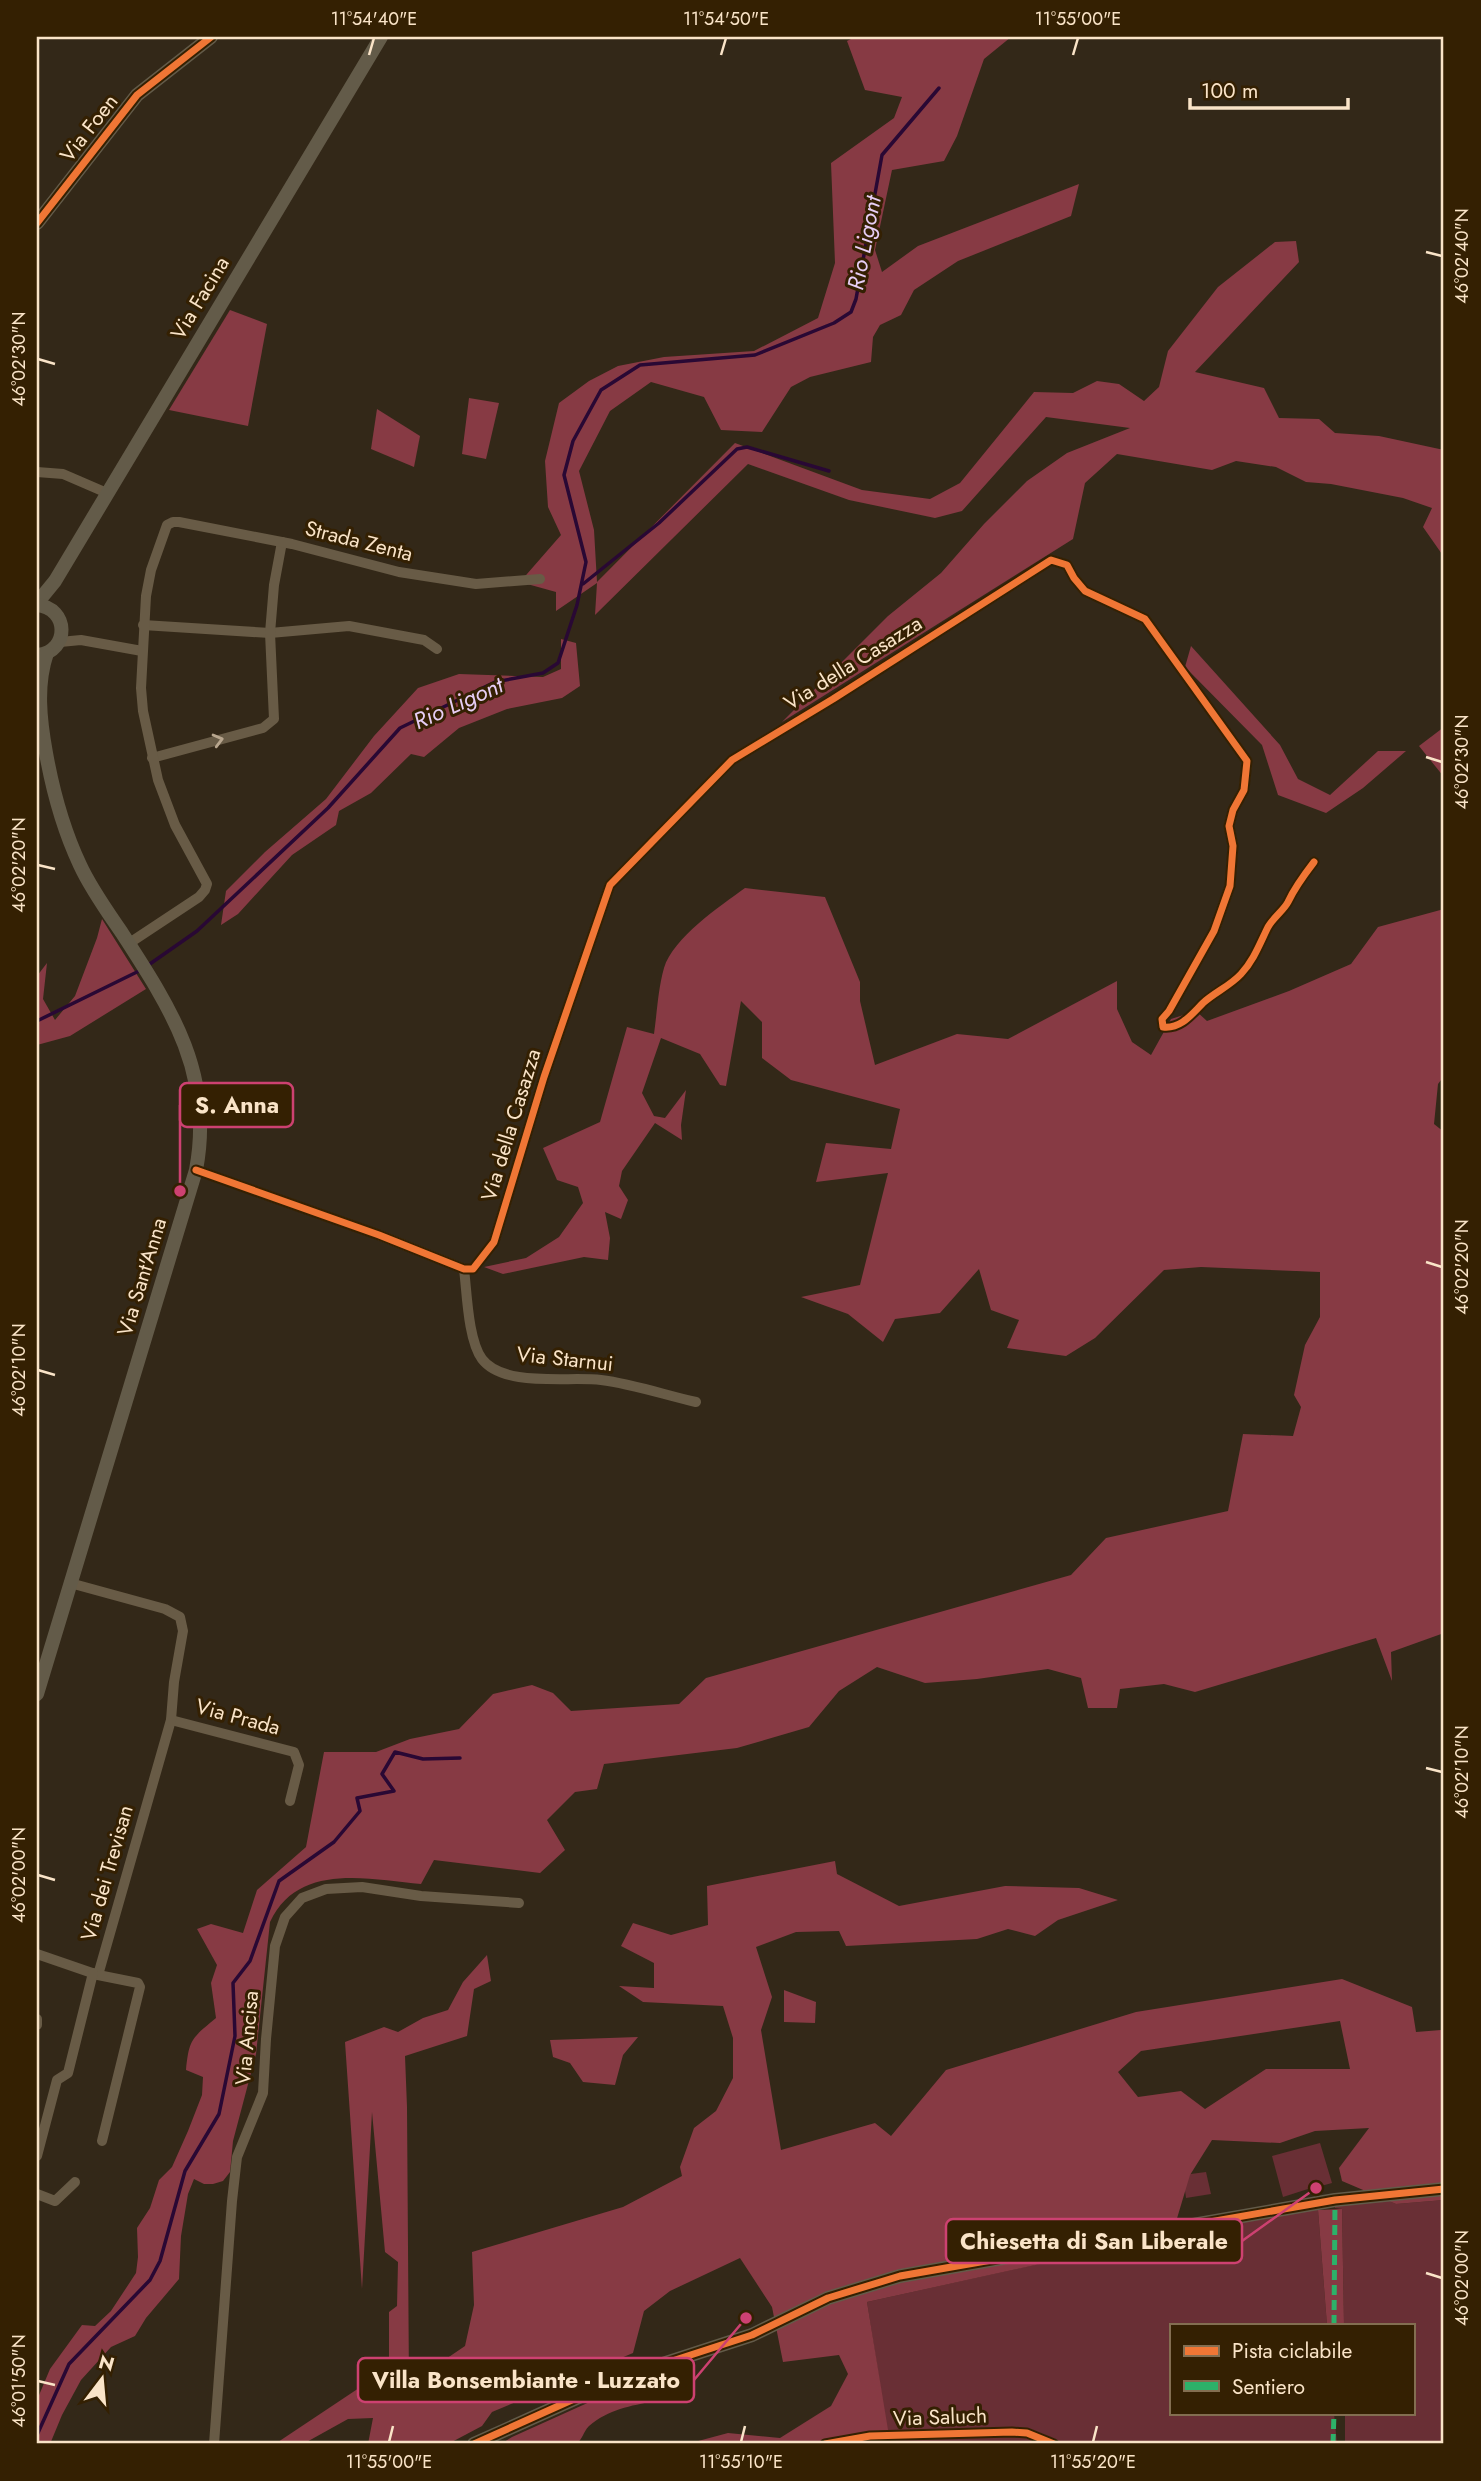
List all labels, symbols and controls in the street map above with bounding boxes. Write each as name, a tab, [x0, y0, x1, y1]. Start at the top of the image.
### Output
text: 11°54'40"E	[331, 6, 417, 32]
text: 11°54'50"E	[683, 6, 769, 32]
text: 11°55'00"E	[1035, 6, 1121, 32]
scale bar	[1190, 66, 1348, 110]
text: 100 m	[1201, 76, 1258, 106]
street label: Via Foen	[53, 88, 125, 168]
water label: Rio Ligont	[838, 191, 890, 293]
text: 46°02'40"N	[1449, 208, 1475, 304]
street label: Via Facina	[163, 251, 237, 345]
text: 46°02'30"N	[6, 312, 32, 407]
street label: Strada Zenta	[302, 513, 416, 569]
street label: Via della Casazza	[778, 609, 928, 717]
water label: Rio Ligont	[408, 667, 510, 738]
text: 46°02'30"N	[1449, 715, 1475, 810]
one-way arrow	[211, 734, 223, 748]
text: 46°02'20"N	[6, 817, 32, 913]
street label: Via della Casazza	[474, 1045, 548, 1205]
callout: S. Anna	[180, 1083, 293, 1127]
text: S. Anna	[195, 1088, 279, 1122]
street label: Via Sant'Anna	[110, 1214, 174, 1340]
text: 46°02'20"N	[1449, 1219, 1475, 1315]
text: 46°02'10"N	[6, 1323, 32, 1417]
street label: Via Starnui	[515, 1339, 615, 1379]
street label: Via Prada	[192, 1691, 284, 1743]
text: 46°02'10"N	[1449, 1725, 1475, 1819]
street label: Via dei Trevisan	[73, 1802, 141, 1944]
text: 46°02'00"N	[6, 1827, 32, 1923]
street label: Via Ancisa	[228, 1990, 266, 2086]
callout: Chiesetta di San Liberale	[946, 2219, 1242, 2263]
text: Chiesetta di San Liberale	[960, 2224, 1228, 2258]
text: 46°02'00"N	[1449, 2230, 1475, 2326]
legend	[1170, 2324, 1414, 2414]
text: 46°01'50"N	[6, 2334, 32, 2428]
text: Pista ciclabile	[1232, 2336, 1353, 2366]
north arrow	[66, 2344, 136, 2414]
text: N	[96, 2348, 118, 2378]
callout: Villa Bonsembiante - Luzzato	[358, 2358, 694, 2402]
text: Villa Bonsembiante - Luzzato	[371, 2363, 680, 2397]
text: Sentiero	[1232, 2372, 1305, 2402]
street label: Via Saluch	[892, 2400, 988, 2434]
text: 11°55'00"E	[346, 2449, 432, 2475]
text: 11°55'10"E	[699, 2449, 783, 2475]
text: 11°55'20"E	[1050, 2449, 1136, 2475]

